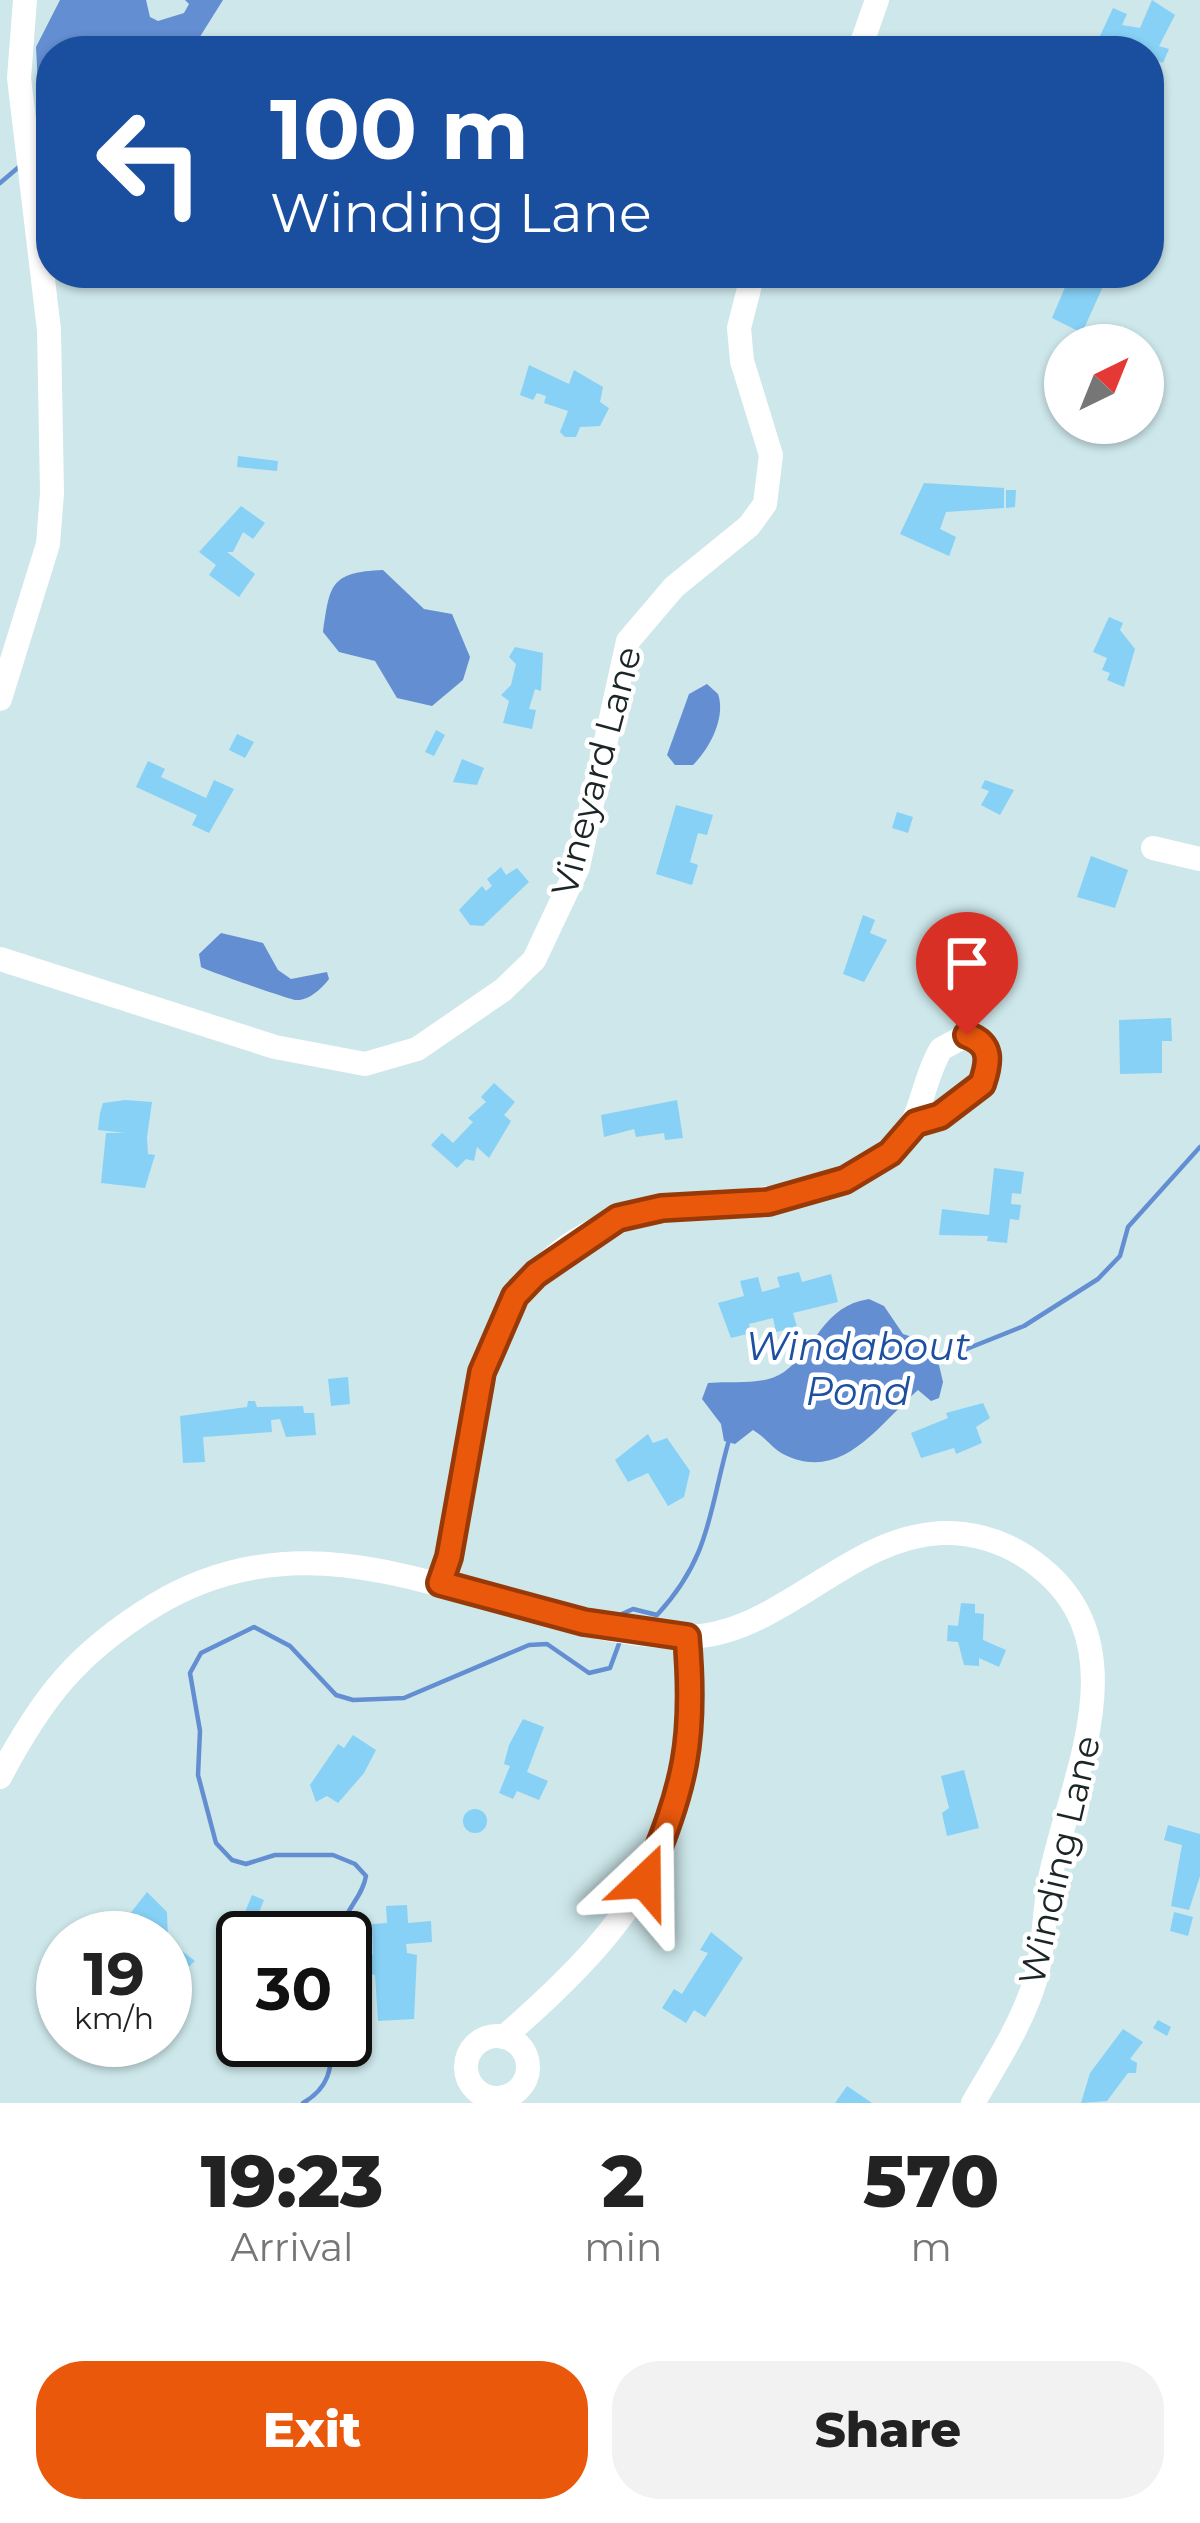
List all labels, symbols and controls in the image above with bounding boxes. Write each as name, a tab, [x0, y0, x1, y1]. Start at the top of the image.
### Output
text: 100 m	[270, 78, 529, 180]
icon: left	[72, 84, 228, 240]
text: Winding Lane	[270, 180, 652, 246]
north arrow	[1044, 324, 1164, 444]
map controls	[1044, 324, 1164, 444]
street label: Vineyard Lane	[542, 641, 650, 901]
pin	[916, 912, 1018, 1035]
icon: arrive	[934, 930, 1000, 996]
water label: Windabout Pond	[746, 1322, 970, 1415]
street label: Winding Lane	[1009, 1731, 1109, 1989]
position arrow	[582, 1818, 708, 1944]
speed limit sign: 30	[216, 1911, 372, 2067]
text: 19	[83, 1937, 145, 2010]
text: km/h	[74, 2000, 154, 2037]
text: 19:23	[201, 2137, 383, 2225]
text: 2	[602, 2137, 645, 2225]
text: 570	[863, 2137, 999, 2225]
text: Arrival	[231, 2223, 354, 2271]
text: min	[584, 2223, 662, 2271]
text: m	[910, 2223, 952, 2271]
button: Exit	[36, 2361, 588, 2499]
button: Share	[612, 2361, 1164, 2499]

